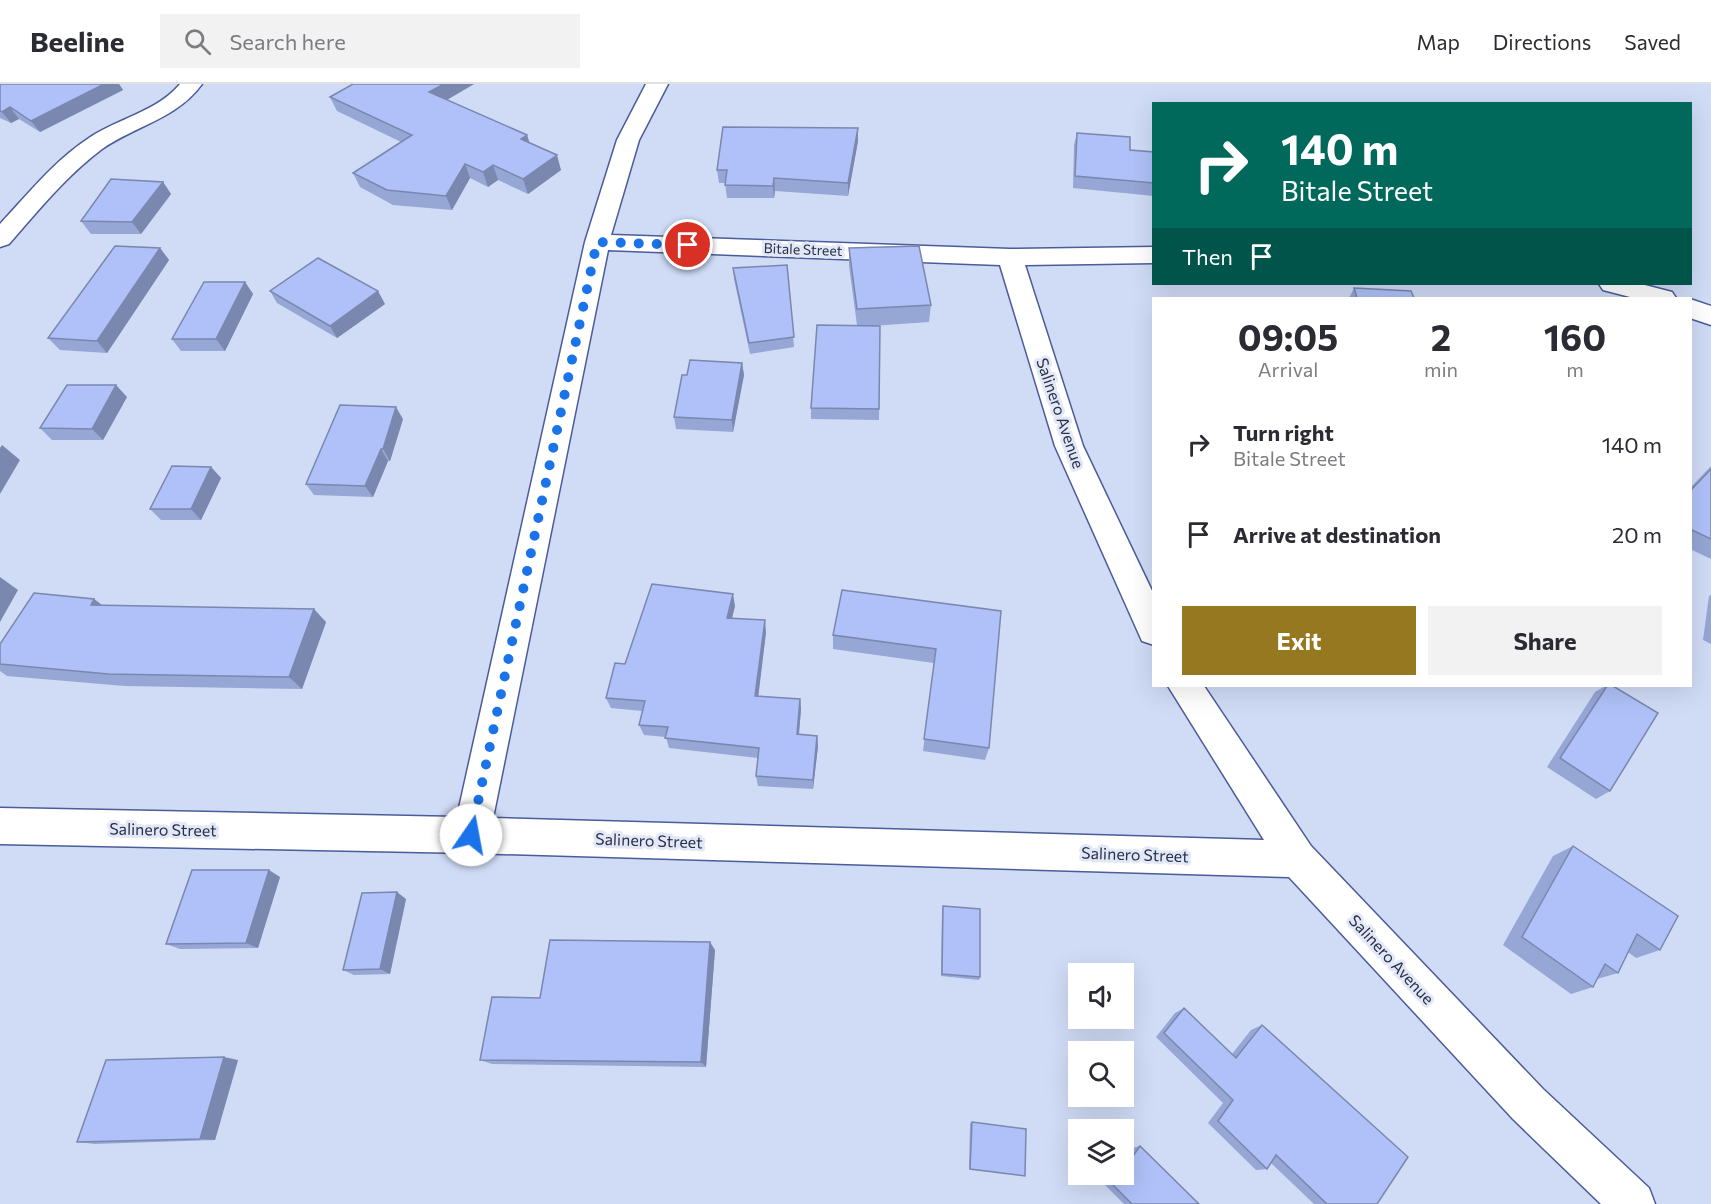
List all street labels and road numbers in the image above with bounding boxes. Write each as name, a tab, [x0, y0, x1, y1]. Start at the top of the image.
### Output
street label: Bitale Street	[763, 239, 843, 259]
street label: Salinero Avenue	[1033, 355, 1089, 471]
street label: Salinero Street	[109, 819, 217, 839]
street label: Salinero Street	[595, 829, 703, 851]
street label: Salinero Street	[1081, 843, 1189, 865]
street label: Salinero Avenue	[1346, 910, 1438, 1008]

